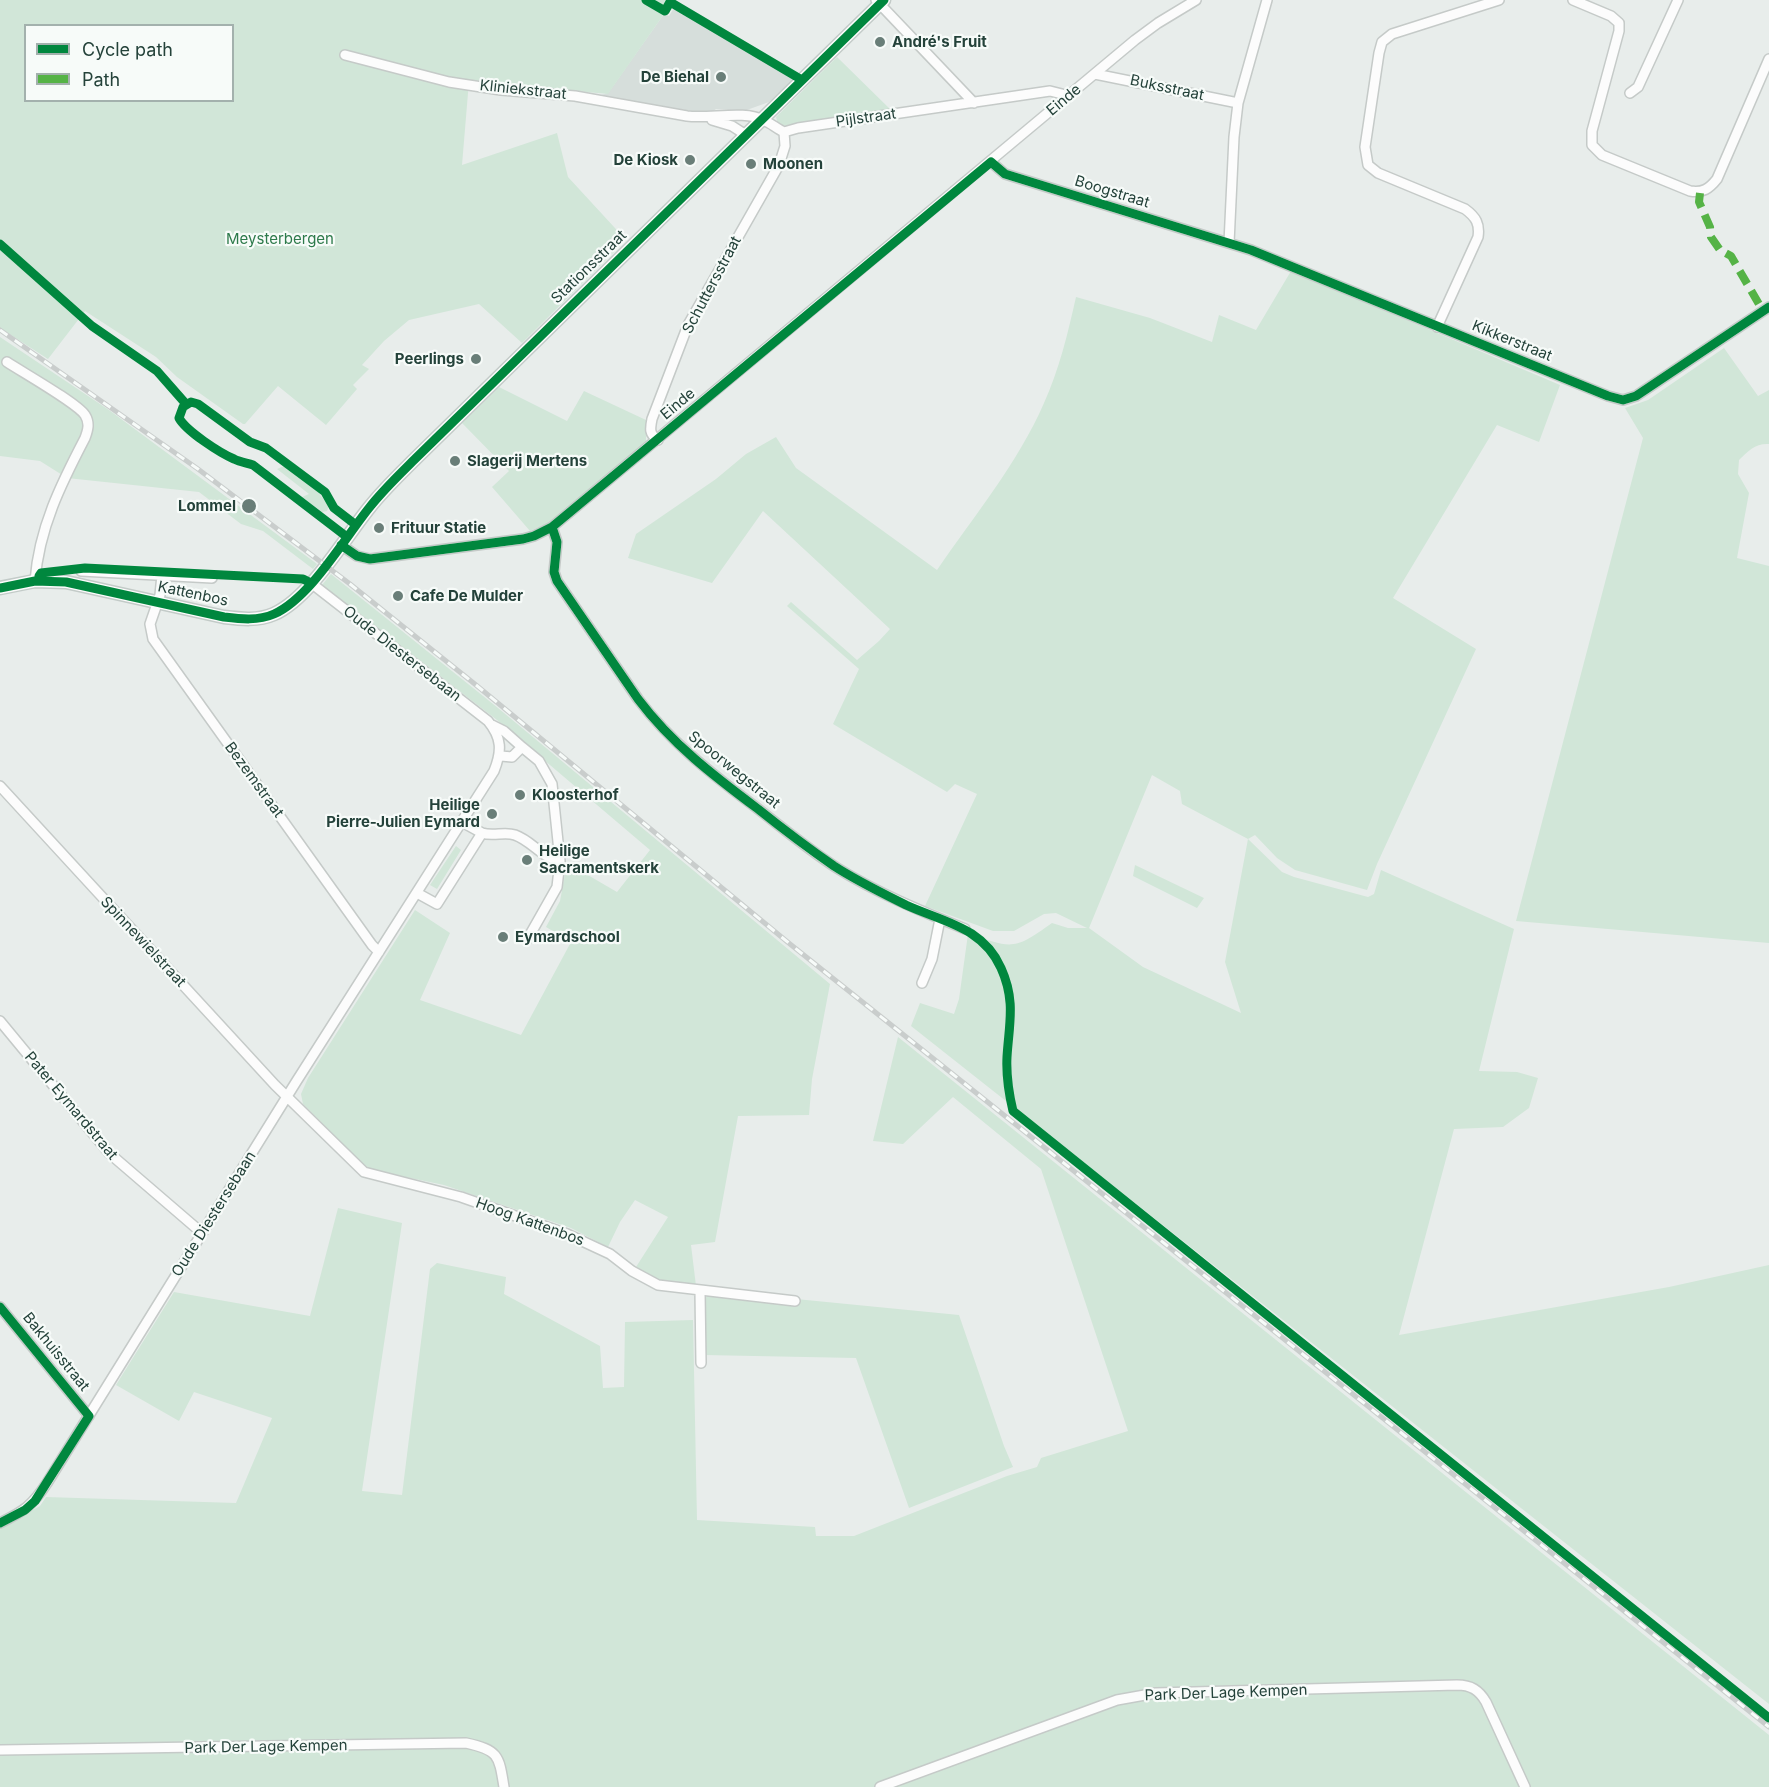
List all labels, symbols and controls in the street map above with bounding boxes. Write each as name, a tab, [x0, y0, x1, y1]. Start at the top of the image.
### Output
legend	[24, 24, 234, 102]
place label: André's Fruit	[892, 33, 987, 51]
marker: André's Fruit	[873, 35, 887, 49]
text: Cycle path	[82, 39, 173, 60]
place label: De Biehal	[641, 68, 709, 86]
text: Path	[82, 69, 120, 90]
marker: De Biehal	[714, 70, 728, 84]
street label: Buksstraat	[1128, 71, 1206, 105]
street label: Kliniekstraat	[479, 77, 567, 103]
street label: Einde	[1043, 80, 1085, 120]
street label: Pijlstraat	[835, 105, 897, 131]
place label: De Kiosk	[613, 151, 678, 169]
marker: De Kiosk	[683, 153, 697, 167]
place label: Moonen	[763, 155, 823, 173]
marker: Moonen	[744, 157, 758, 171]
street label: Boogstraat	[1072, 172, 1152, 212]
street label: Stationsstraat	[548, 227, 630, 307]
park label: Meysterbergen	[226, 230, 334, 248]
street label: Schuttersstraat	[679, 233, 745, 337]
street label: Kikkerstraat	[1469, 317, 1555, 365]
place label: Peerlings	[395, 350, 464, 368]
marker: Peerlings	[469, 352, 483, 366]
street label: Einde	[657, 384, 699, 424]
place label: Slagerij Mertens	[467, 452, 587, 470]
marker: Slagerij Mertens	[448, 454, 462, 468]
place label: Lommel	[178, 497, 236, 515]
marker: Lommel	[240, 497, 258, 515]
place label: Frituur Statie	[391, 519, 486, 537]
marker: Frituur Statie	[372, 521, 386, 535]
street label: Kattenbos	[156, 578, 230, 610]
place label: Cafe De Mulder	[410, 587, 523, 605]
marker: Cafe De Mulder	[391, 589, 405, 603]
street label: Oude Diestersebaan	[340, 602, 464, 706]
street label: Spoorwegstraat	[685, 728, 783, 812]
street label: Bezemstraat	[221, 739, 287, 821]
place label: Kloosterhof	[532, 786, 619, 804]
marker: Kloosterhof	[513, 788, 527, 802]
place label: Heilige Pierre-Julien Eymard	[326, 796, 480, 831]
marker: Heilige Pierre-Julien Eymard	[485, 807, 499, 821]
place label: Heilige Sacramentskerk	[539, 842, 659, 877]
marker: Heilige Sacramentskerk	[520, 853, 534, 867]
street label: Spinnewielstraat	[96, 893, 190, 991]
place label: Eymardschool	[515, 928, 620, 946]
marker: Eymardschool	[496, 930, 510, 944]
street label: Pater Eymardstraat	[21, 1048, 121, 1164]
street label: Oude Diestersebaan	[168, 1148, 260, 1280]
street label: Hoog Kattenbos	[473, 1194, 587, 1250]
street label: Bakhuisstraat	[19, 1309, 93, 1395]
street label: Park Der Lage Kempen	[1144, 1681, 1308, 1705]
street label: Park Der Lage Kempen	[184, 1737, 348, 1757]

